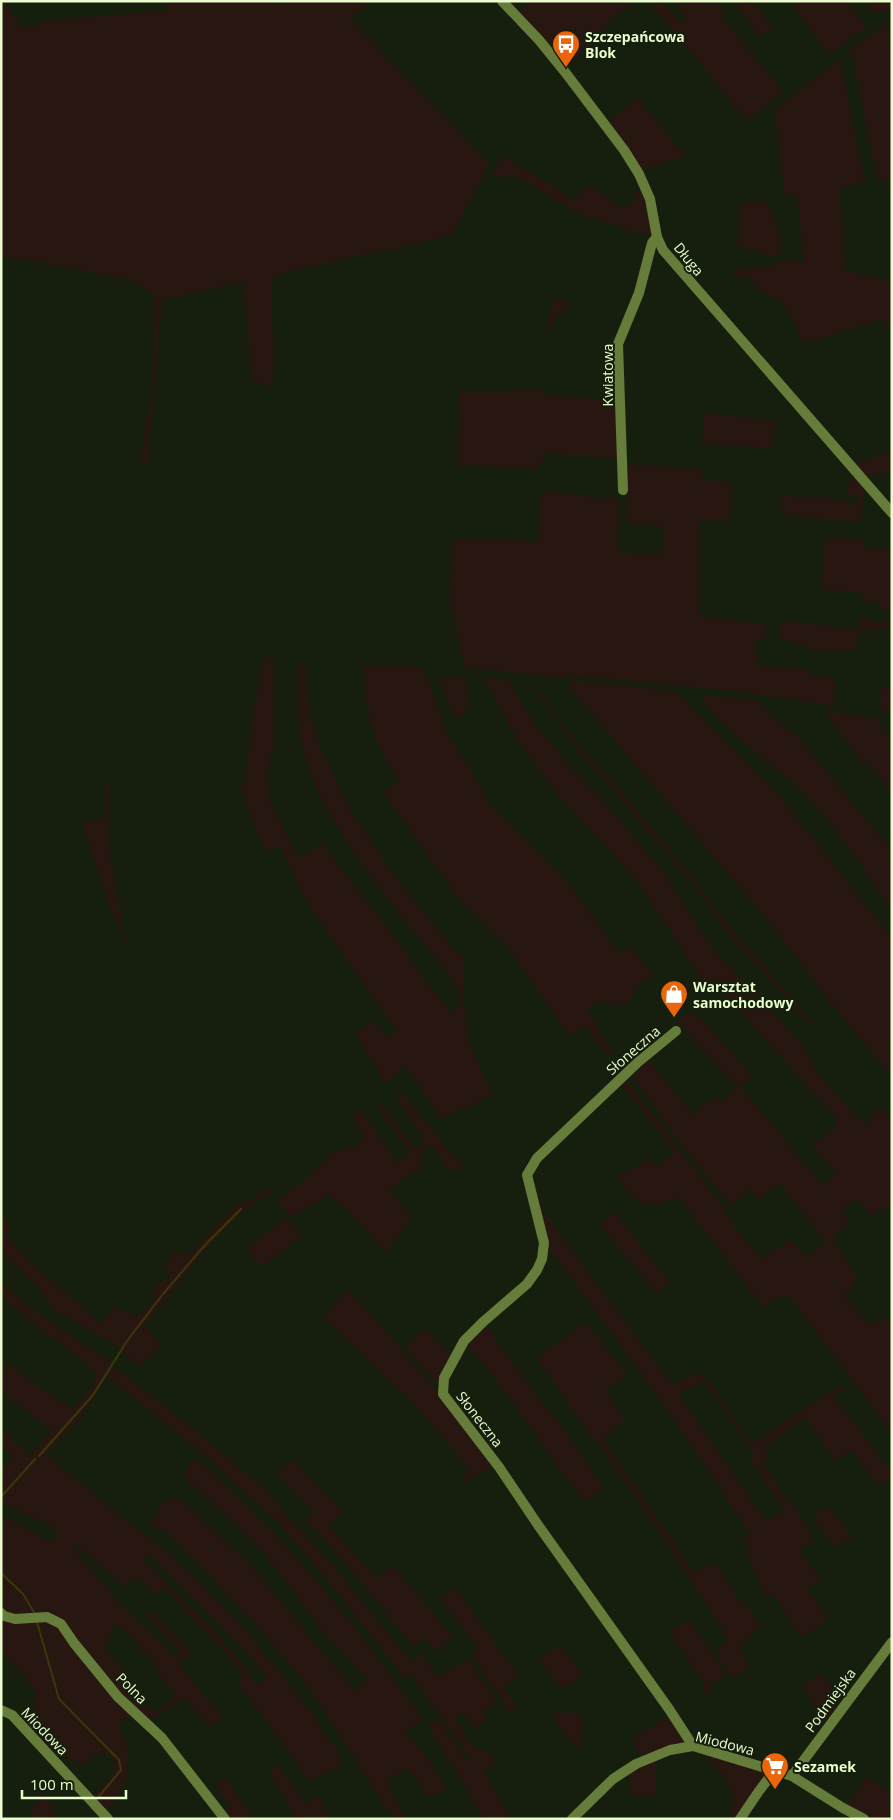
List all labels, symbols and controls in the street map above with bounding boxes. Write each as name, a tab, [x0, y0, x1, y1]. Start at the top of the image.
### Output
place label: Szczepańcowa Blok	[585, 27, 685, 62]
bus stop icon: Szczepańcowa Blok	[551, 29, 581, 68]
street label: Długa	[670, 238, 708, 280]
street label: Kwiatowa	[598, 344, 617, 406]
place label: Warsztat samochodowy	[693, 977, 793, 1012]
shop icon: Warsztat samochodowy	[659, 979, 689, 1018]
street label: Słoneczna	[602, 1021, 664, 1079]
street label: Słoneczna	[452, 1387, 508, 1451]
street label: Podmiejska	[800, 1664, 860, 1736]
street label: Polna	[112, 1668, 152, 1708]
street label: Miodowa	[17, 1703, 73, 1759]
street label: Miodowa	[694, 1727, 756, 1759]
supermarket icon: Sezamek	[760, 1751, 790, 1790]
place label: Sezamek	[794, 1757, 856, 1776]
scale bar	[22, 1768, 126, 1800]
text: 100 m	[30, 1774, 74, 1794]

